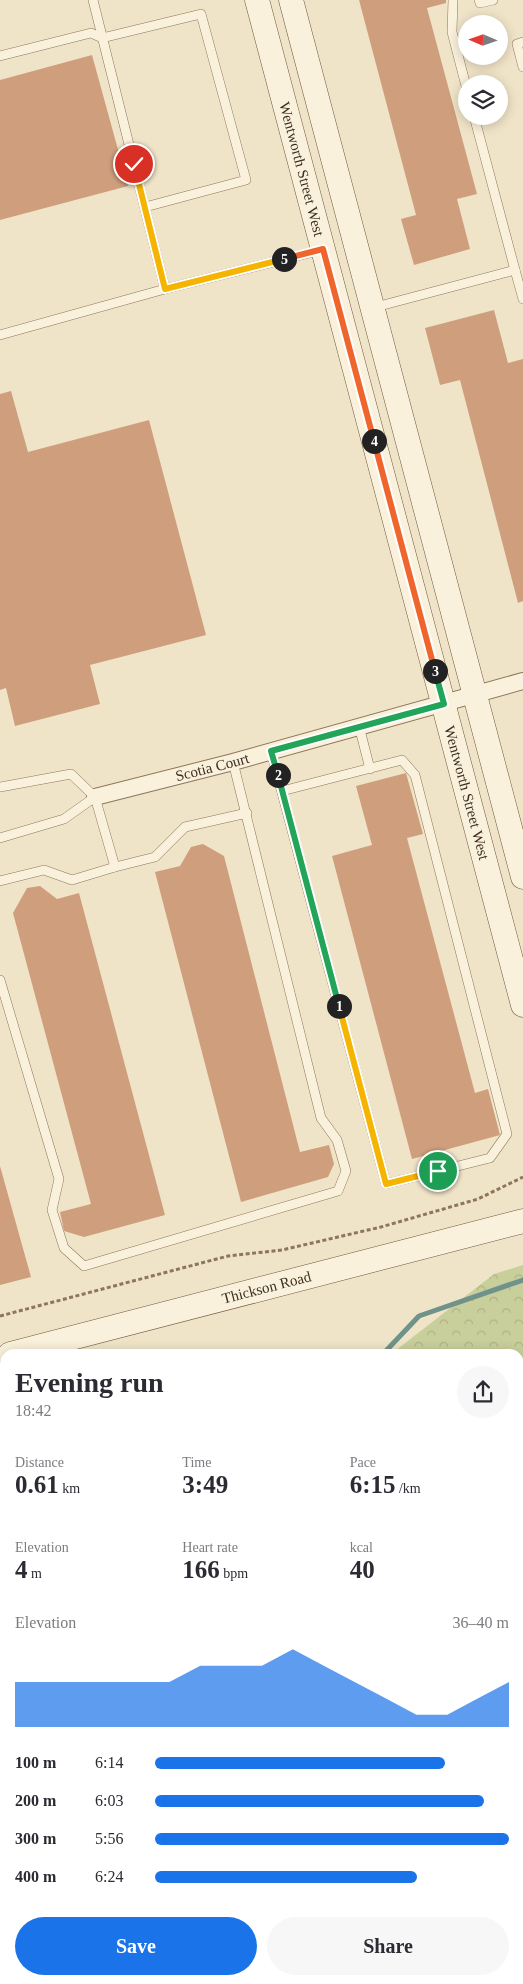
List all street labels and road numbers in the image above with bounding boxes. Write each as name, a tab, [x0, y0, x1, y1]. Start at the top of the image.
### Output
street label: Wentworth Street West	[276, 100, 327, 239]
street label: Wentworth Street West	[441, 724, 492, 862]
street label: Scotia Court	[174, 750, 252, 784]
street label: Thickson Road	[220, 1268, 313, 1307]

